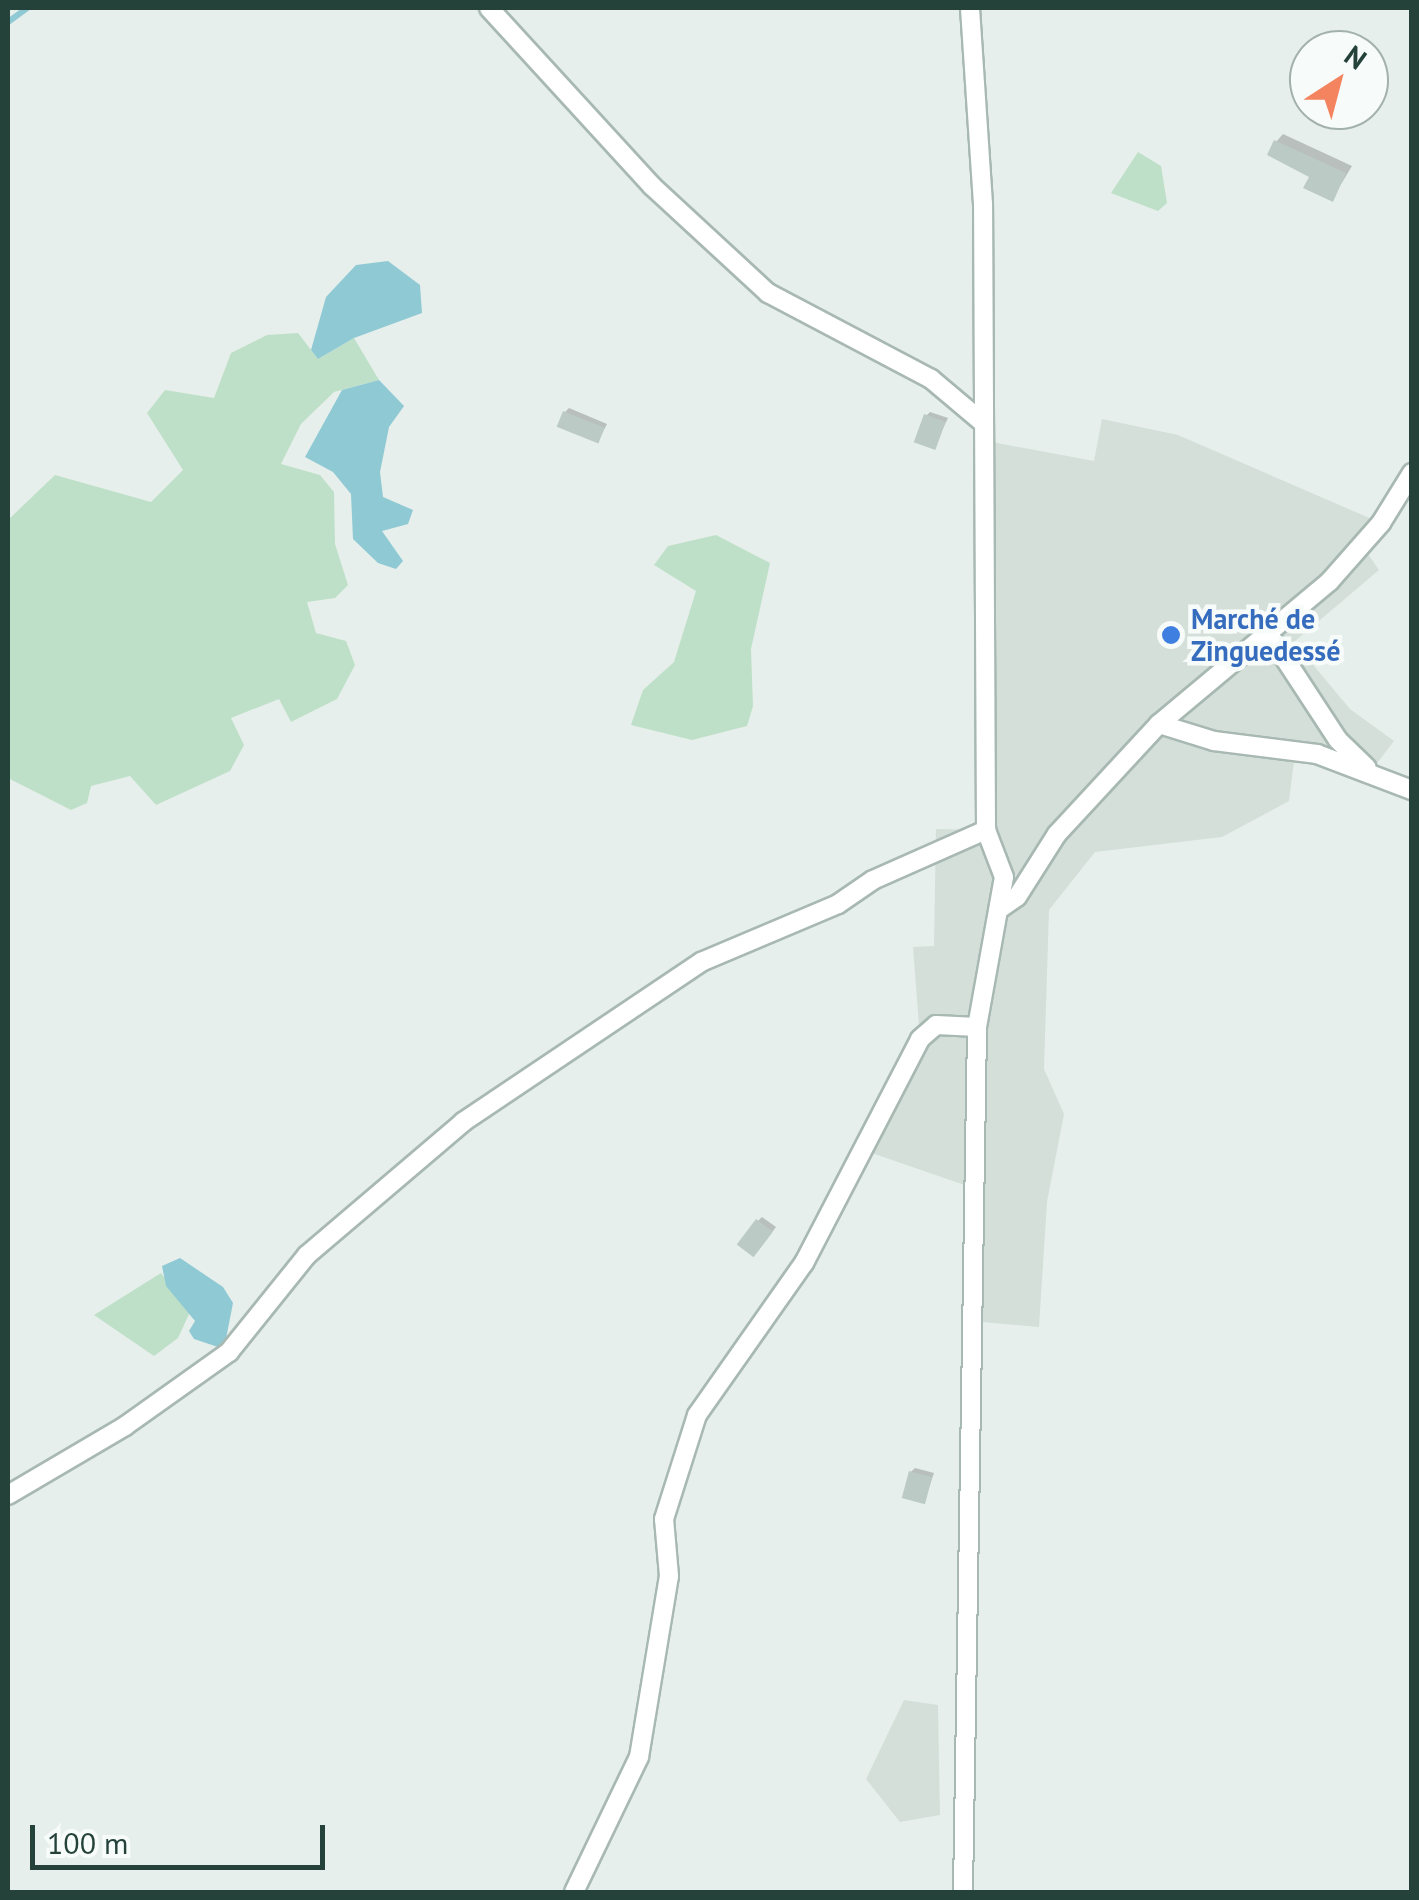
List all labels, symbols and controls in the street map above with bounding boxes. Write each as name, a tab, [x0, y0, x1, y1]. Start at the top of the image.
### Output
north arrow	[1289, 30, 1389, 130]
text: N	[1337, 37, 1374, 77]
place label: Marché de Zinguedessé	[1191, 602, 1340, 668]
marker: Marché de Zinguedessé	[1160, 624, 1182, 646]
scale bar	[35, 1805, 330, 1867]
text: 100 m	[47, 1823, 128, 1862]

